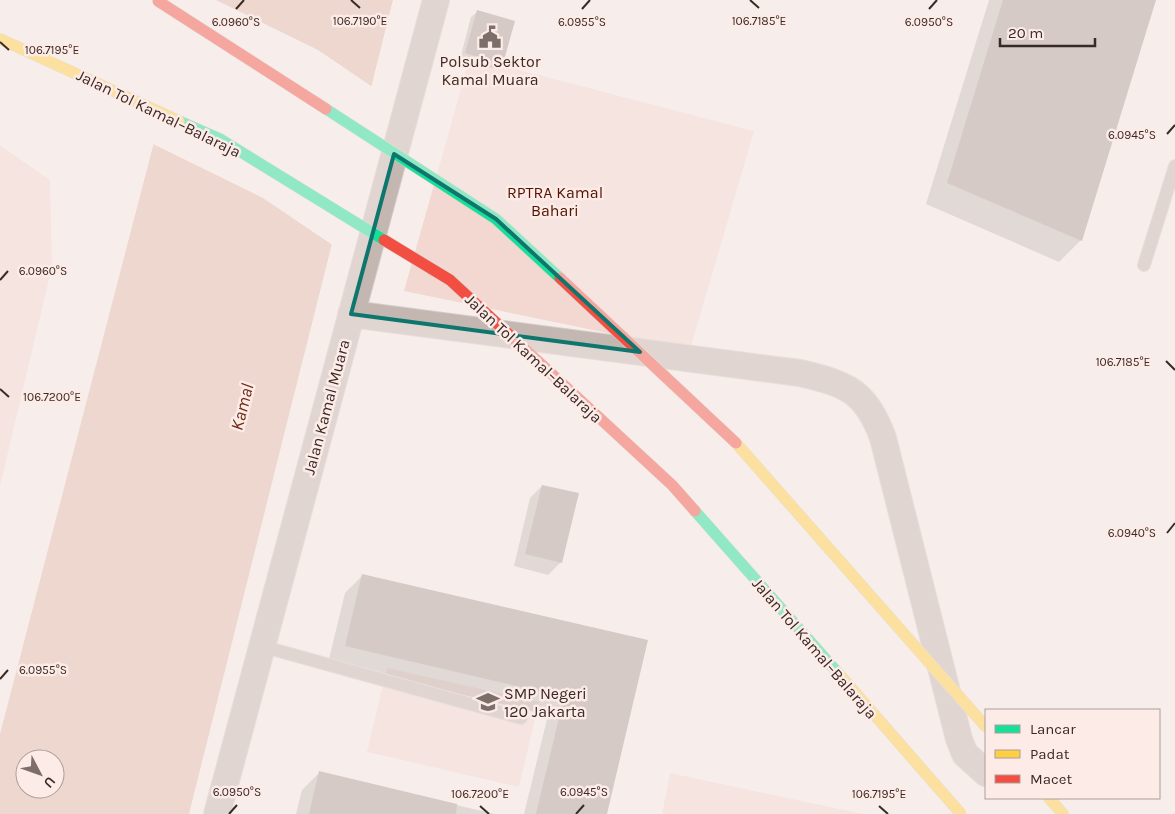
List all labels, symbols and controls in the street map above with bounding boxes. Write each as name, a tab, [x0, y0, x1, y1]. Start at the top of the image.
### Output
text: 106.7190°E	[333, 14, 387, 28]
text: 106.7185°E	[732, 14, 786, 28]
text: 6.0960°S	[212, 15, 260, 29]
text: 6.0955°S	[558, 15, 606, 29]
text: 6.0950°S	[905, 15, 953, 29]
scale bar	[1000, 15, 1095, 47]
public building icon: Polsub Sektor Kamal Muara	[477, 24, 503, 50]
text: 20 m	[1008, 24, 1043, 42]
text: 106.7195°E	[25, 43, 79, 57]
place label: Polsub Sektor Kamal Muara	[440, 52, 541, 89]
street label: Jalan Tol Kamal–Balaraja	[73, 65, 244, 162]
text: 6.0945°S	[1108, 128, 1156, 142]
park label: RPTRA Kamal Bahari	[507, 183, 603, 220]
text: 6.0960°S	[19, 264, 67, 278]
street label: Jalan Tol Kamal–Balaraja	[461, 290, 606, 427]
street label: Jalan Kamal Muara	[299, 337, 354, 477]
text: 106.7185°E	[1096, 355, 1150, 369]
water label: Kamal	[226, 381, 259, 433]
text: 106.7200°E	[23, 390, 81, 404]
text: 6.0940°S	[1108, 526, 1156, 540]
street label: Jalan Tol Kamal–Balaraja	[748, 574, 881, 723]
text: 6.0955°S	[19, 663, 67, 677]
place label: SMP Negeri 120 Jakarta	[504, 684, 587, 721]
school or university icon: SMP Negeri 120 Jakarta	[475, 689, 501, 715]
legend	[985, 709, 1160, 799]
text: Lancar	[1030, 720, 1076, 738]
text: Padat	[1030, 745, 1070, 763]
north arrow	[15, 749, 65, 799]
text: Macet	[1030, 770, 1072, 788]
text: U	[40, 773, 59, 791]
text: 6.0950°S	[213, 785, 261, 799]
text: 6.0945°S	[560, 785, 608, 799]
text: 106.7200°E	[451, 787, 509, 801]
text: 106.7195°E	[852, 787, 906, 801]

